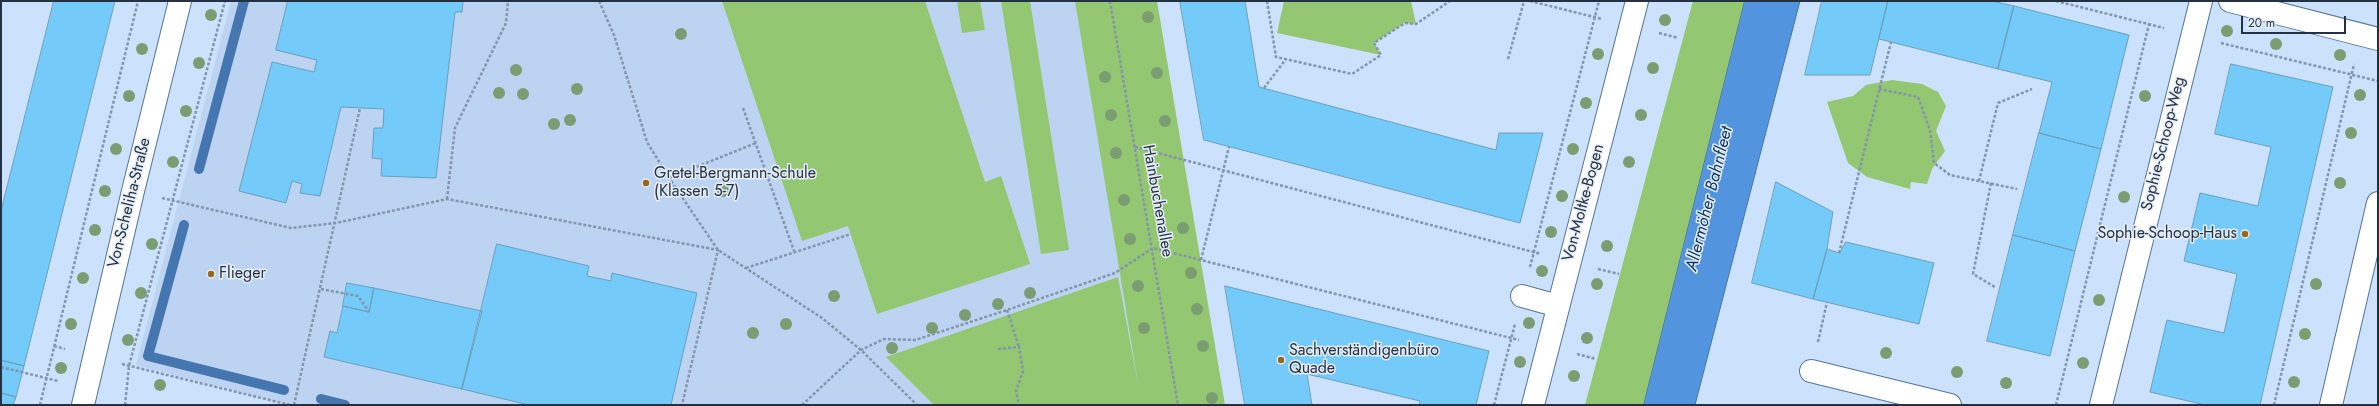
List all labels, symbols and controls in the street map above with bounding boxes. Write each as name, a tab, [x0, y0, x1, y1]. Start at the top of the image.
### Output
scale bar	[2243, 8, 2348, 34]
text: 20 m	[2248, 14, 2275, 32]
street label: Sophie-Schoop-Weg	[2138, 75, 2190, 213]
water label: Allermöher Bahnfleet	[1682, 125, 1738, 273]
street label: Von-Scheliha-Straße	[105, 136, 155, 270]
street label: Von-Moltke-Bogen	[1559, 142, 1609, 264]
street label: Hainbuchenallee	[1138, 143, 1176, 259]
place label: Gretel-Bergmann-Schule (Klassen 5-7)	[654, 164, 816, 202]
marker: Gretel-Bergmann-Schule (Klassen 5-7)	[641, 178, 651, 188]
place label: Sophie-Schoop-Haus	[2097, 224, 2237, 244]
marker: Sophie-Schoop-Haus	[2240, 229, 2250, 239]
place label: Flieger	[219, 264, 266, 284]
marker: Flieger	[206, 269, 216, 279]
place label: Sachverständigenbüro Quade	[1289, 341, 1439, 379]
marker: Sachverständigenbüro Quade	[1276, 355, 1286, 365]

